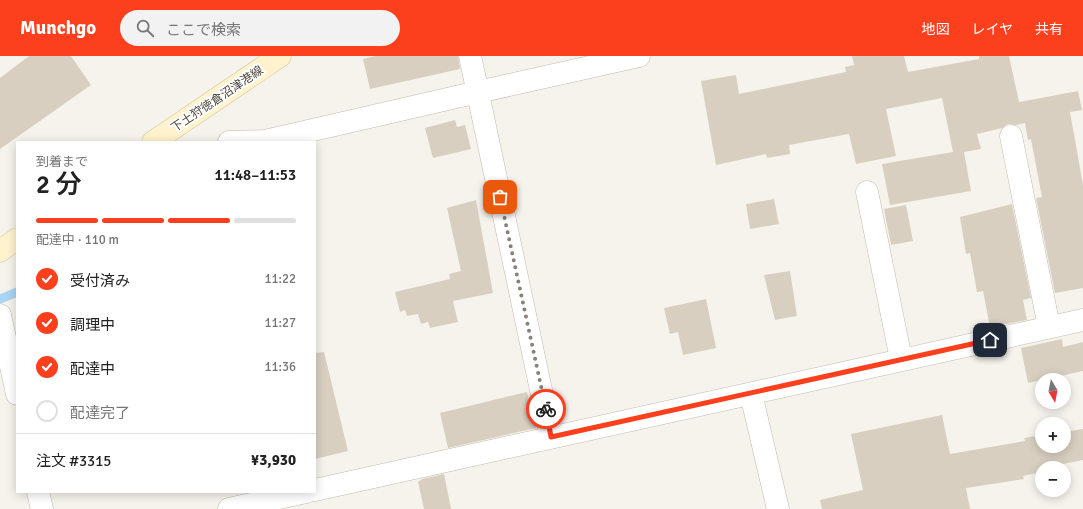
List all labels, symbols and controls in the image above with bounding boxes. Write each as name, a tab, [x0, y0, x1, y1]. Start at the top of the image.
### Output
search box	[120, 10, 400, 46]
text: Munchgo	[20, 16, 96, 40]
icon: search	[134, 17, 156, 39]
text: ここで検索	[166, 21, 241, 39]
text: 地図	[921, 21, 949, 38]
text: レイヤ	[971, 21, 1013, 38]
text: 共有	[1035, 21, 1063, 38]
street label: 下土狩徳倉沼津港線	[168, 63, 266, 136]
text: 到着まで	[36, 154, 88, 170]
text: 11:48–11:53	[215, 166, 296, 184]
text: 2 分	[36, 169, 82, 201]
pin	[483, 180, 517, 214]
icon: bag	[489, 186, 511, 208]
text: 配達中 · 110 m	[36, 232, 119, 248]
icon: check	[36, 268, 58, 290]
text: 11:22	[264, 271, 296, 287]
text: 受付済み	[70, 272, 130, 290]
icon: check	[36, 312, 58, 334]
text: 11:27	[264, 315, 296, 331]
text: 調理中	[70, 316, 115, 334]
pin	[973, 323, 1007, 357]
icon: home	[979, 329, 1001, 351]
icon: check	[36, 356, 58, 378]
text: 11:36	[264, 359, 296, 375]
text: 配達中	[70, 360, 115, 378]
north arrow	[1035, 373, 1071, 409]
map controls	[1035, 373, 1071, 497]
courier	[526, 389, 566, 429]
icon: bike	[535, 398, 557, 420]
text: 配達完了	[70, 404, 130, 422]
button: +	[1035, 417, 1071, 453]
text: ¥3,930	[251, 451, 296, 469]
text: 注文 #3315	[36, 452, 111, 470]
button: −	[1035, 461, 1071, 497]

